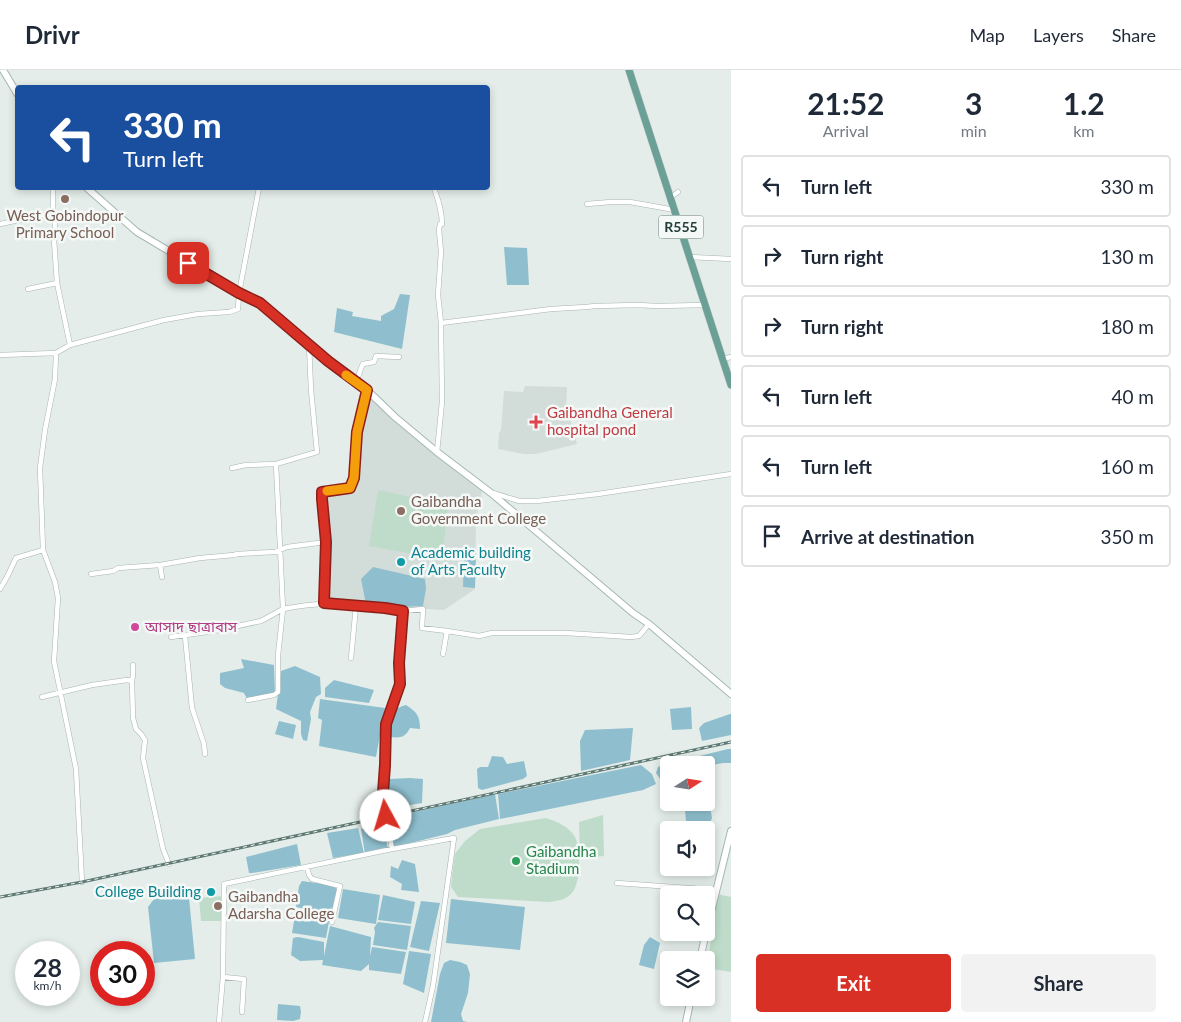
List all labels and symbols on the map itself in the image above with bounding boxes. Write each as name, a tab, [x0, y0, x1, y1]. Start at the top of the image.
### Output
marker: West Gobindopur Primary School	[59, 193, 71, 205]
place label: West Gobindopur Primary School	[6, 206, 124, 241]
road number: R555	[658, 216, 704, 238]
pin	[167, 242, 209, 284]
place label: Gaibandha General hospital pond	[547, 403, 673, 438]
marker: Gaibandha General hospital pond	[529, 415, 543, 429]
place label: Gaibandha Government College	[411, 492, 546, 527]
marker: Gaibandha Government College	[395, 505, 407, 517]
place label: Academic building of Arts Faculty	[411, 543, 531, 578]
marker: Academic building of Arts Faculty	[395, 556, 407, 568]
place label: আসাদ ছাত্রাবাস	[144, 617, 238, 635]
marker: আসাদ ছাত্রাবাস	[129, 621, 141, 633]
north arrow	[660, 756, 715, 811]
position arrow	[359, 789, 411, 841]
place label: Gaibandha Stadium	[526, 842, 596, 877]
marker: Gaibandha Stadium	[510, 855, 522, 867]
place label: College Building	[95, 882, 201, 900]
marker: College Building	[205, 886, 217, 898]
place label: Gaibandha Adarsha College	[228, 887, 334, 922]
marker: Gaibandha Adarsha College	[212, 900, 224, 912]
speed limit sign: 30	[90, 941, 155, 1006]

